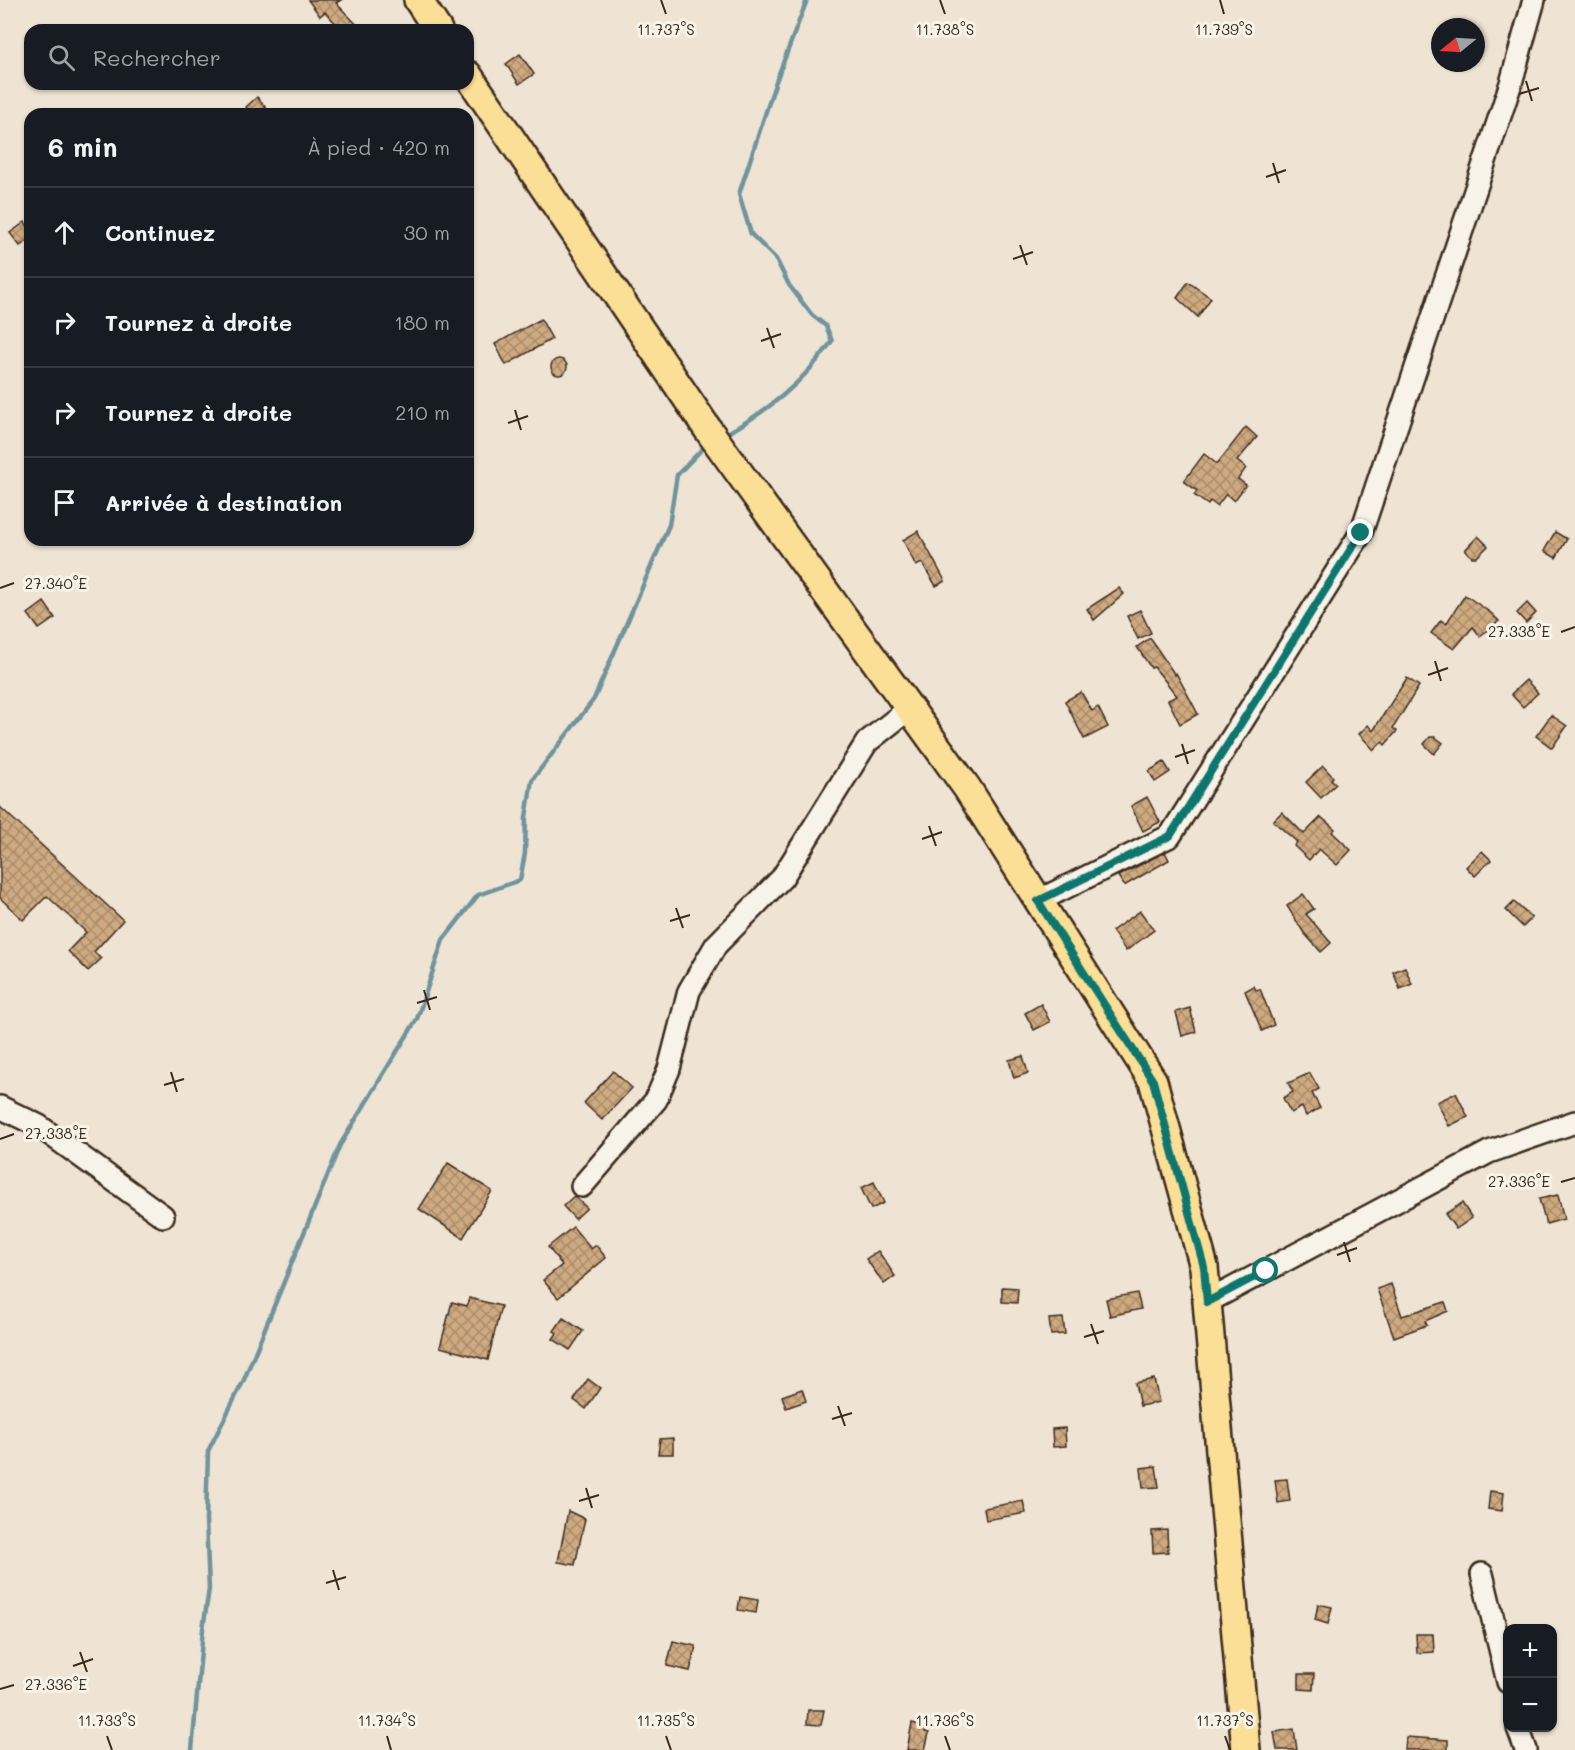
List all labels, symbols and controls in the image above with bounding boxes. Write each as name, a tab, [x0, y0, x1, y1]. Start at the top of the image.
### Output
north arrow	[1431, 18, 1485, 72]
text: 11.737°S	[637, 19, 695, 39]
text: 11.738°S	[916, 19, 974, 39]
text: 11.739°S	[1195, 19, 1253, 39]
search box	[24, 24, 474, 90]
icon: search	[45, 41, 78, 74]
text: Rechercher	[93, 43, 221, 72]
text: 6 min	[48, 130, 117, 164]
text: À pied · 420 m	[307, 134, 450, 160]
icon: ahead	[48, 216, 81, 249]
text: Continuez	[105, 218, 215, 247]
text: 30 m	[404, 219, 450, 245]
icon: right	[48, 306, 81, 339]
text: Tournez à droite	[105, 308, 292, 337]
text: 180 m	[394, 309, 450, 335]
icon: right	[48, 396, 81, 429]
text: Tournez à droite	[105, 398, 292, 427]
text: 210 m	[395, 399, 450, 425]
icon: arrive	[48, 486, 81, 519]
text: Arrivée à destination	[105, 488, 342, 517]
route end	[1347, 519, 1373, 545]
text: 27.340°E	[25, 573, 88, 593]
text: 27.338°E	[1488, 621, 1550, 641]
text: 27.338°E	[25, 1123, 87, 1143]
text: 27.336°E	[1488, 1171, 1550, 1191]
route start	[1252, 1257, 1278, 1283]
map controls	[1503, 1624, 1557, 1732]
button: +	[1503, 1624, 1557, 1678]
text: 27.336°E	[25, 1674, 87, 1694]
button: −	[1503, 1678, 1557, 1732]
text: 11.733°S	[78, 1710, 136, 1730]
text: 11.734°S	[358, 1710, 416, 1730]
text: 11.735°S	[637, 1710, 695, 1730]
text: 11.736°S	[916, 1710, 974, 1730]
text: 11.737°S	[1196, 1710, 1254, 1730]

